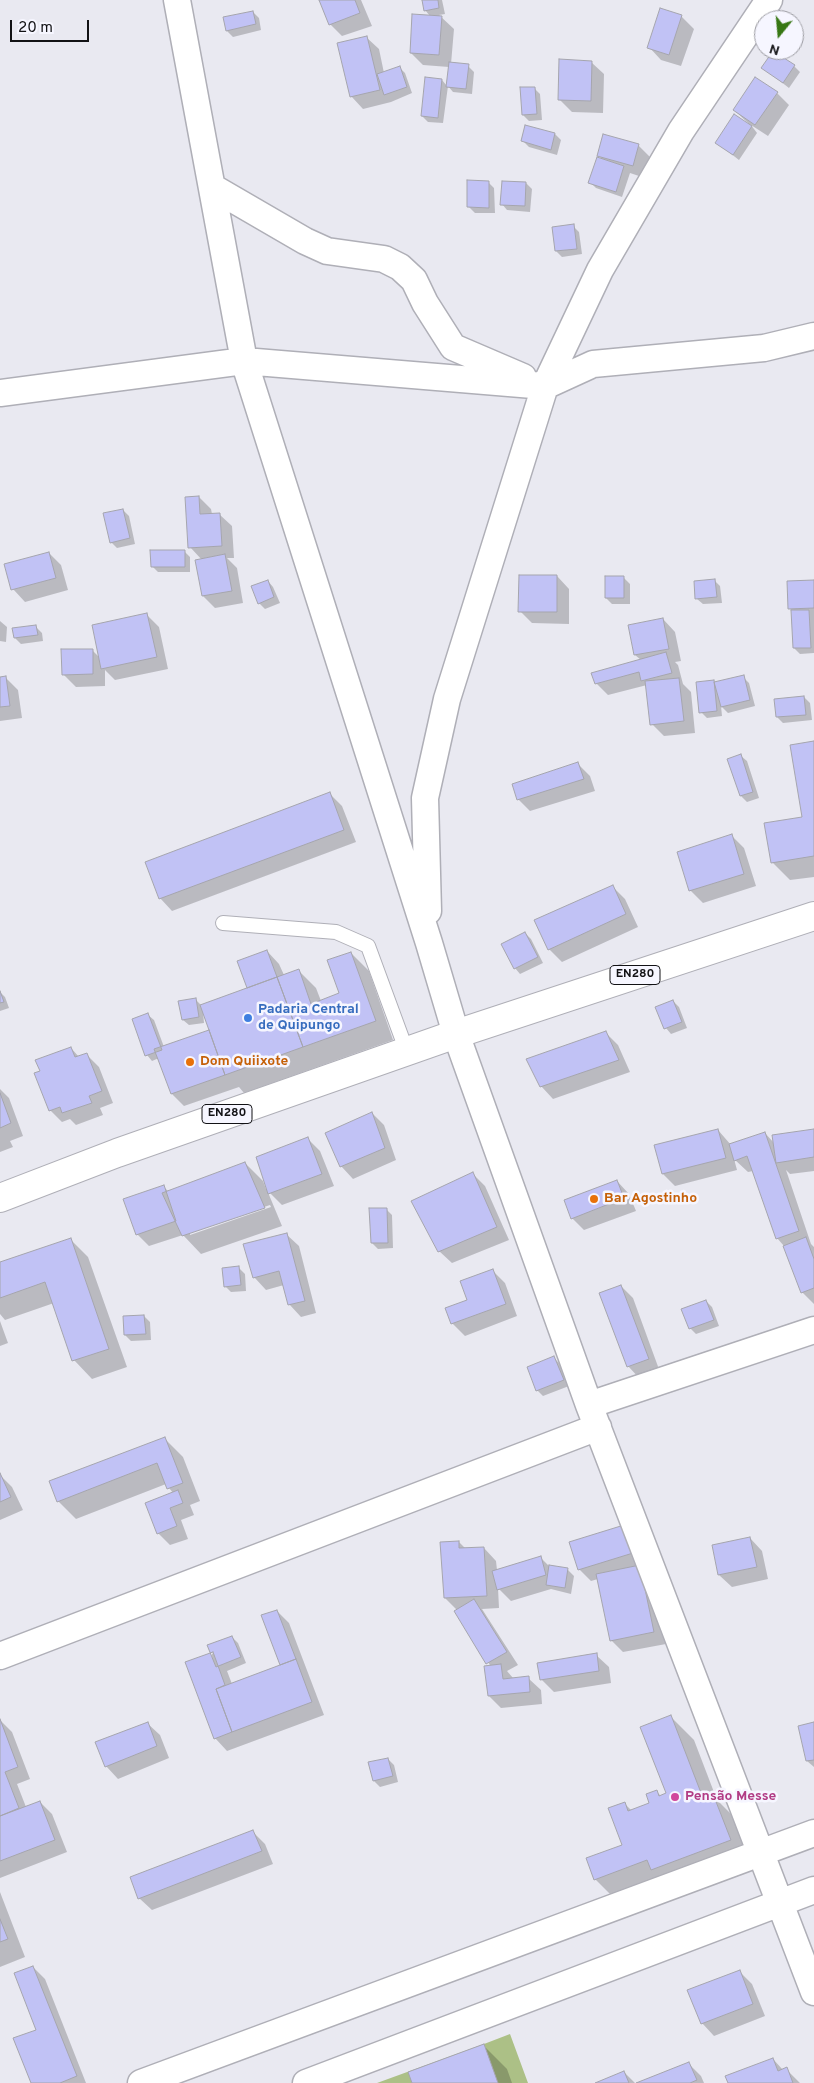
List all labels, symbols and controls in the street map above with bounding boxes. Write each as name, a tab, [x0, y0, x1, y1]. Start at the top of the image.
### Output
scale bar	[12, 10, 91, 42]
north arrow	[754, 10, 804, 60]
text: 20 m	[18, 19, 53, 38]
text: N	[767, 39, 782, 58]
road number: EN280	[610, 966, 660, 984]
place label: Padaria Central de Quipungo	[258, 1002, 359, 1034]
marker: Padaria Central de Quipungo	[242, 1012, 254, 1024]
place label: Dom Quiixote	[200, 1054, 288, 1070]
marker: Dom Quiixote	[184, 1056, 196, 1068]
road number: EN280	[202, 1104, 252, 1124]
place label: Bar Agostinho	[604, 1191, 697, 1207]
marker: Bar Agostinho	[588, 1193, 600, 1205]
place label: Pensão Messe	[685, 1789, 776, 1805]
marker: Pensão Messe	[669, 1791, 681, 1803]

